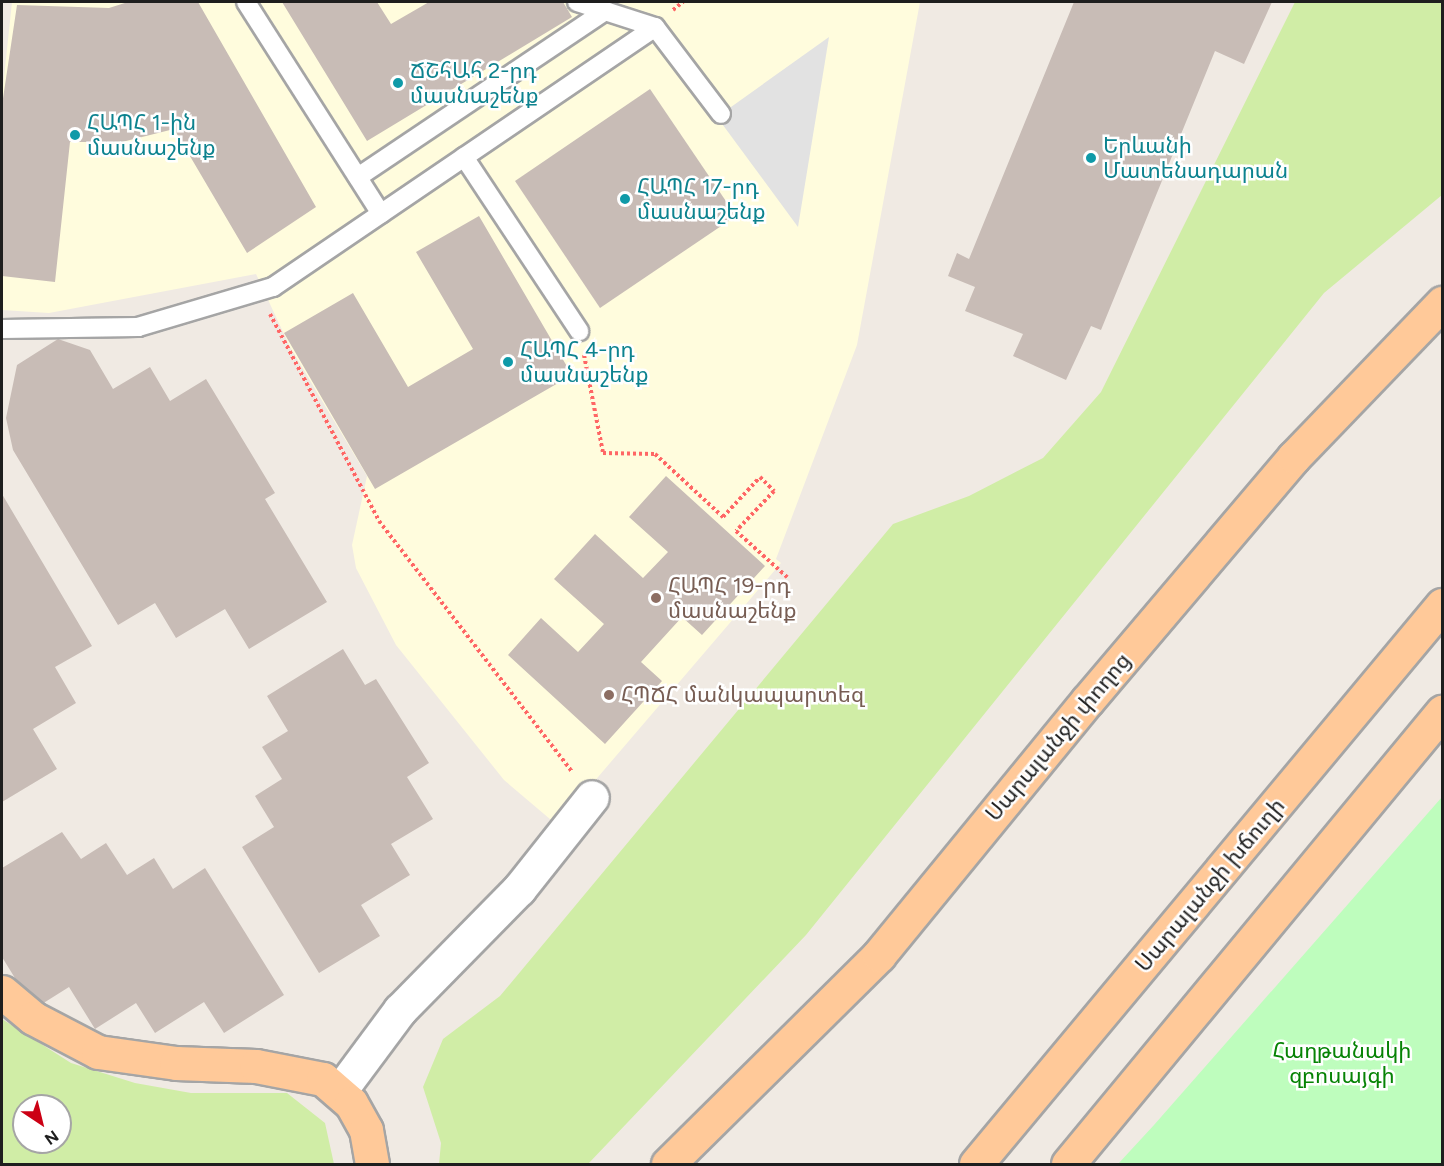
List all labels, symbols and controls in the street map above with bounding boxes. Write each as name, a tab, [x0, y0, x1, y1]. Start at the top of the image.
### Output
place label: ՃՇհԱհ 2-րդ մասնաշենք	[410, 57, 539, 108]
marker: ՃՇհԱհ 2-րդ մասնաշենք	[391, 76, 405, 90]
place label: ՀԱՊՀ 1-ին մասնաշենք	[87, 109, 216, 160]
marker: ՀԱՊՀ 1-ին մասնաշենք	[68, 128, 82, 142]
place label: Երևանի Մատենադարան	[1103, 132, 1288, 184]
marker: Երևանի Մատենադարան	[1084, 151, 1098, 165]
place label: ՀԱՊՀ 17-րդ մասնաշենք	[637, 173, 766, 224]
marker: ՀԱՊՀ 17-րդ մասնաշենք	[618, 192, 632, 206]
place label: ՀԱՊՀ 4-րդ մասնաշենք	[520, 336, 649, 388]
marker: ՀԱՊՀ 4-րդ մասնաշենք	[501, 355, 515, 369]
place label: ՀԱՊՀ 19-րդ մասնաշենք	[668, 572, 797, 624]
marker: ՀԱՊՀ 19-րդ մասնաշենք	[649, 591, 663, 605]
street label: Սարալանջի փողոց	[980, 648, 1136, 826]
place label: ՀՊՃՀ մանկապարտեզ	[621, 682, 864, 708]
marker: ՀՊՃՀ մանկապարտեզ	[602, 688, 616, 702]
street label: Սարալանջի խճուղի	[1130, 793, 1290, 977]
park label: Հաղթանակի զբոսայգի	[1273, 1037, 1411, 1088]
north arrow	[12, 1094, 72, 1154]
text: N	[41, 1126, 62, 1149]

